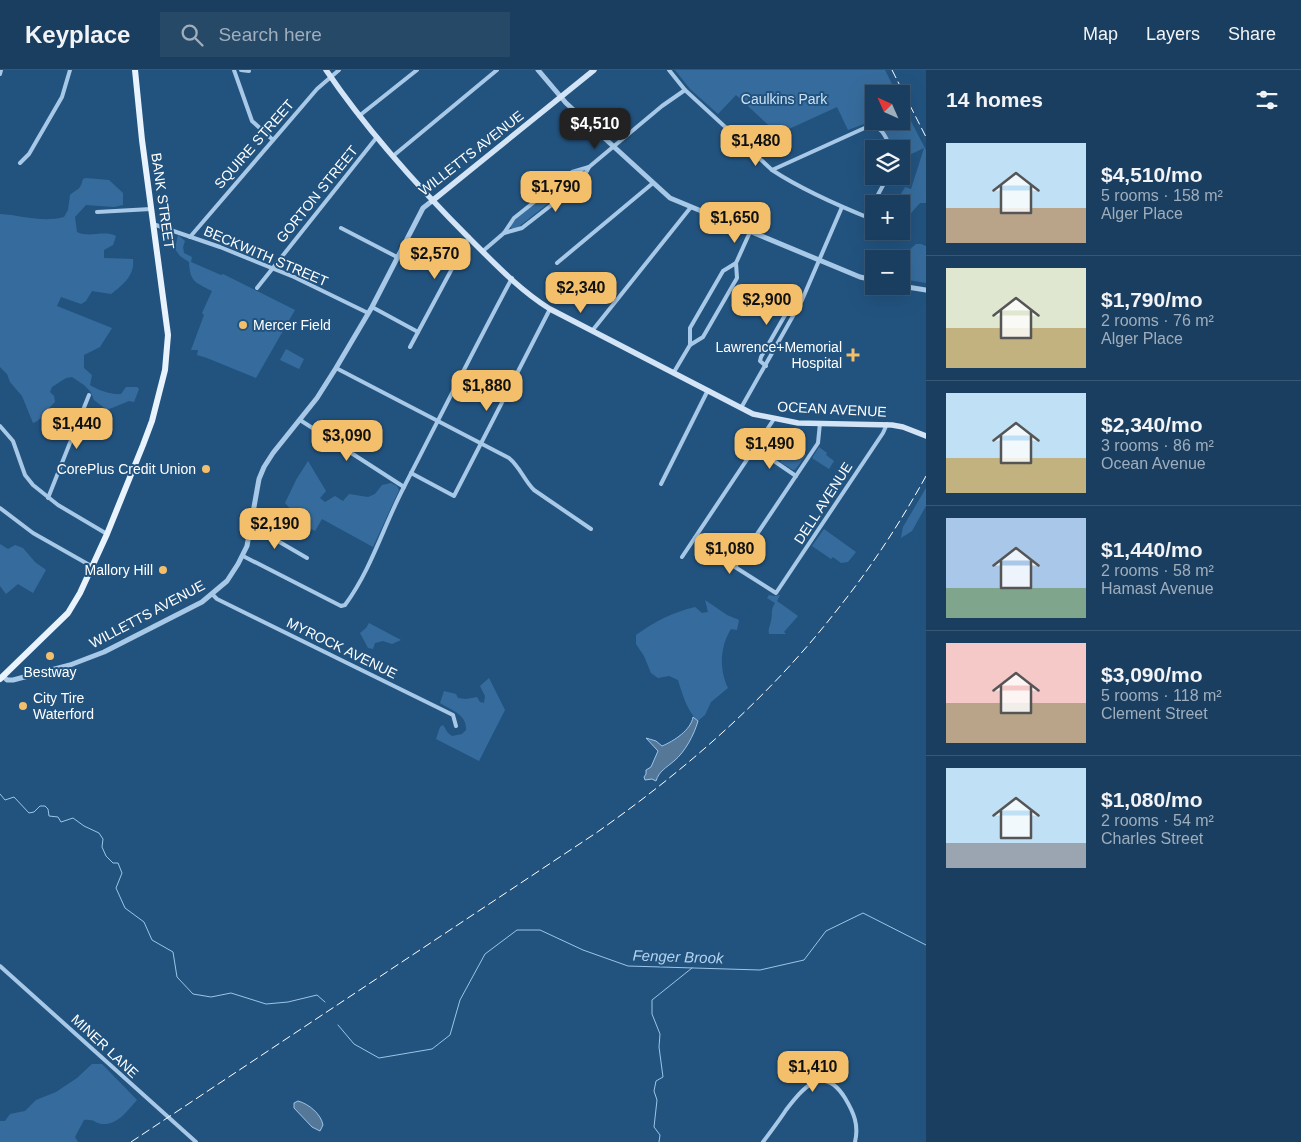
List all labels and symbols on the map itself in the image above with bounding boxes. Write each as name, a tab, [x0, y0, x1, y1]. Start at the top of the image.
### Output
north arrow	[865, 85, 910, 130]
park label: Caulkins Park	[741, 91, 828, 107]
street label: SQUIRE STREET	[211, 96, 297, 192]
street label: WILLETTS AVENUE	[416, 107, 526, 199]
pin: $4,510	[554, 108, 636, 150]
pin: $1,480	[715, 124, 797, 167]
street label: GORTON STREET	[273, 142, 361, 246]
street label: BANK STREET	[148, 152, 178, 251]
pin: $1,790	[515, 170, 597, 213]
pin: $1,650	[694, 202, 776, 244]
street label: BECKWITH STREET	[202, 223, 331, 290]
pin: $2,570	[394, 238, 476, 280]
pin: $2,340	[540, 272, 622, 314]
pin: $2,900	[726, 284, 808, 326]
place label: Mercer Field	[253, 317, 331, 333]
marker: Mercer Field	[237, 319, 249, 331]
place label: Lawrence+Memorial Hospital	[716, 339, 842, 371]
marker: Lawrence+Memorial Hospital	[846, 348, 860, 362]
pin: $1,880	[446, 370, 528, 412]
street label: OCEAN AVENUE	[777, 398, 887, 420]
pin: $1,440	[36, 408, 118, 450]
pin: $3,090	[306, 420, 388, 462]
pin: $1,490	[729, 428, 811, 470]
street label: DELL AVENUE	[791, 459, 855, 547]
place label: CorePlus Credit Union	[57, 461, 196, 477]
marker: CorePlus Credit Union	[200, 463, 212, 475]
pin: $2,190	[234, 508, 316, 550]
pin: $1,080	[689, 532, 771, 575]
place label: Mallory Hill	[85, 562, 153, 578]
marker: Mallory Hill	[157, 564, 169, 576]
street label: WILLETTS AVENUE	[87, 577, 207, 651]
street label: MYROCK AVENUE	[284, 614, 400, 682]
marker: Bestway	[44, 650, 56, 662]
place label: Bestway	[24, 664, 76, 680]
place label: City Tire Waterford	[33, 690, 94, 722]
marker: City Tire Waterford	[17, 700, 29, 712]
water label: Fenger Brook	[632, 946, 725, 967]
street label: MINER LANE	[68, 1011, 142, 1081]
pin: $1,410	[772, 1050, 854, 1093]

